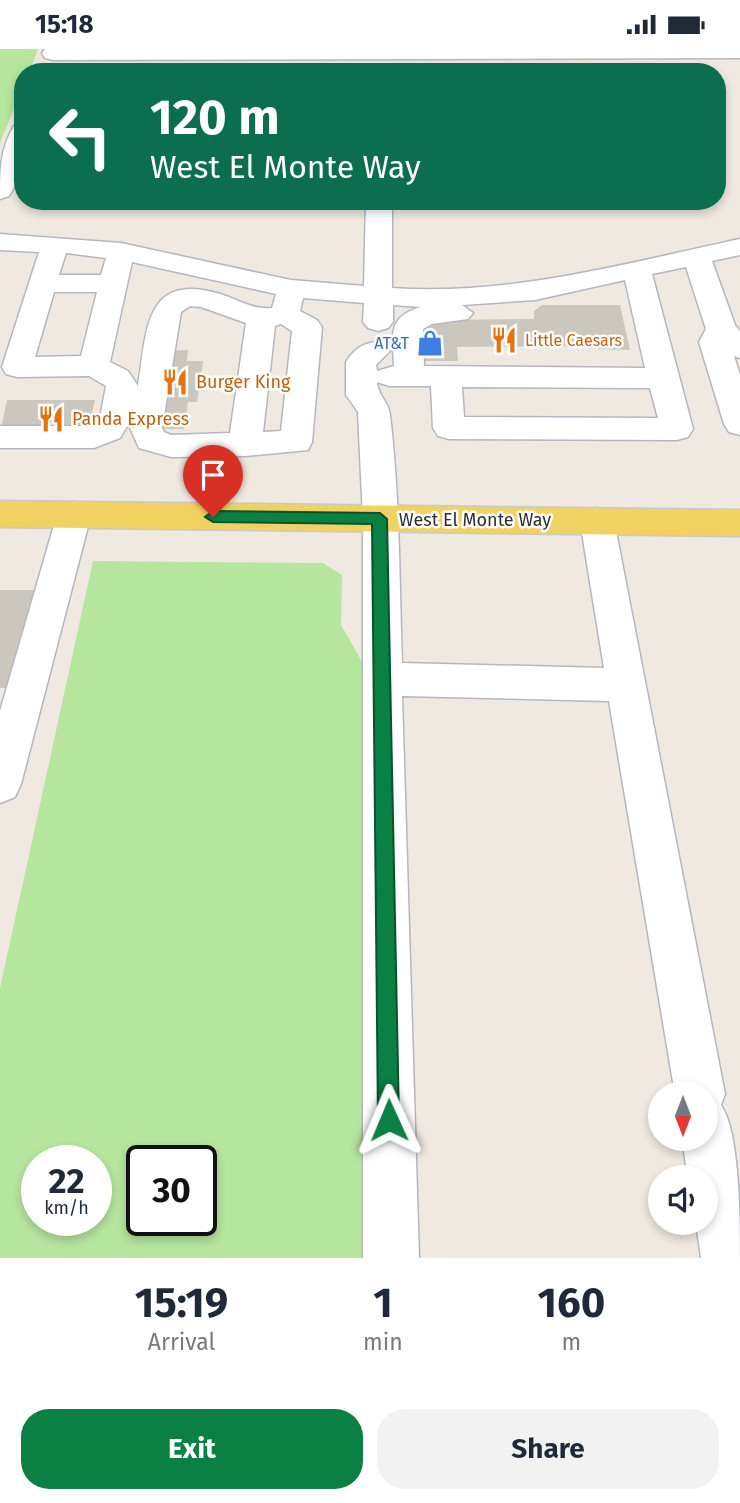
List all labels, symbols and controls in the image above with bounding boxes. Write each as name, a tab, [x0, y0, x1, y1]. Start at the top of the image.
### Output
text: 15:18	[35, 9, 94, 40]
text: 120 m	[150, 88, 280, 147]
icon: left	[35, 91, 126, 182]
text: West El Monte Way	[150, 148, 421, 186]
restaurant icon: Little Caesars	[489, 325, 519, 355]
shop icon: AT&T	[415, 328, 445, 358]
place label: Little Caesars	[525, 331, 622, 350]
place label: AT&T	[374, 334, 410, 353]
restaurant icon: Burger King	[160, 367, 190, 397]
place label: Burger King	[196, 371, 291, 393]
restaurant icon: Panda Express	[36, 404, 66, 434]
place label: Panda Express	[72, 408, 189, 430]
pin	[183, 445, 243, 517]
icon: arrive	[194, 456, 232, 494]
street label: West El Monte Way	[399, 509, 551, 531]
north arrow	[648, 1081, 718, 1151]
map controls	[648, 1081, 718, 1235]
position arrow	[352, 1083, 426, 1157]
speed limit sign: 30	[126, 1145, 217, 1236]
text: 22	[48, 1160, 85, 1202]
button: sound	[648, 1165, 718, 1235]
text: km/h	[44, 1197, 89, 1219]
text: 15:19	[135, 1278, 228, 1328]
text: 1	[373, 1278, 393, 1328]
text: 160	[538, 1278, 605, 1328]
text: Arrival	[148, 1328, 215, 1356]
text: min	[363, 1328, 403, 1356]
text: m	[562, 1328, 581, 1356]
button: Exit	[21, 1409, 363, 1489]
button: Share	[377, 1409, 719, 1489]

